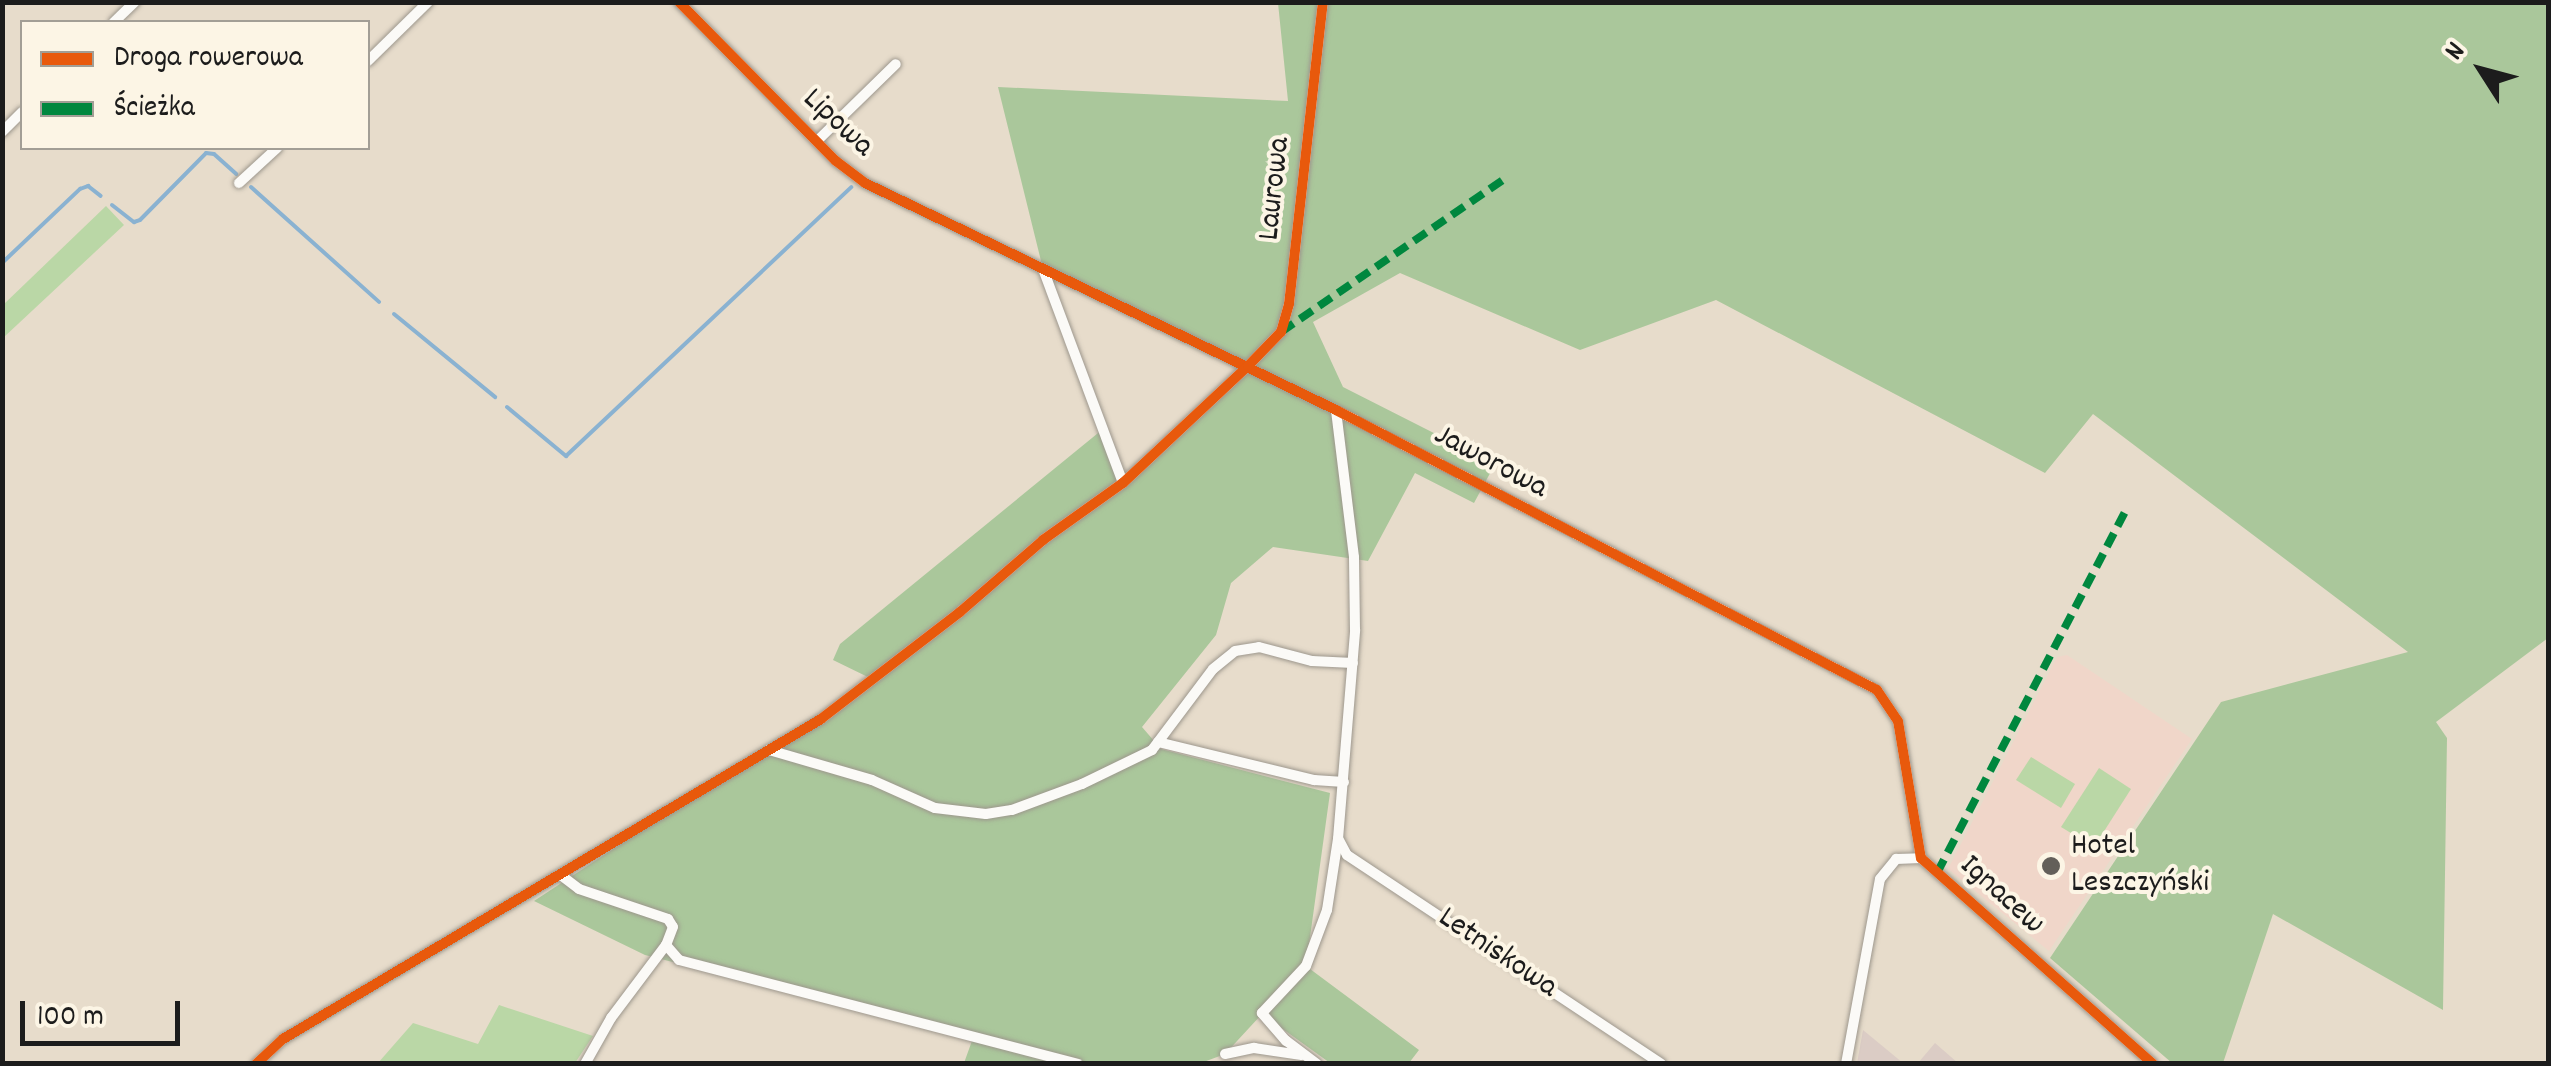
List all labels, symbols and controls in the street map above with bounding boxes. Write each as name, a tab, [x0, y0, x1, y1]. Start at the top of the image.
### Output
legend	[20, 20, 370, 150]
north arrow	[2431, 20, 2531, 120]
text: N	[2436, 35, 2477, 70]
text: Droga rowerowa	[114, 38, 303, 81]
street label: Lipowa	[793, 81, 881, 167]
text: Ścieżka	[114, 88, 195, 131]
street label: Laurowa	[1251, 135, 1301, 243]
street label: Jaworowa	[1427, 417, 1553, 509]
place label: Hotel Leszczyński	[2071, 829, 2209, 904]
street label: Ignacew	[1951, 848, 2051, 944]
marker: Hotel Leszczyński	[2040, 855, 2062, 877]
street label: Letniskowa	[1430, 900, 1564, 1008]
scale bar	[25, 981, 185, 1043]
text: 100 m	[37, 997, 104, 1040]

